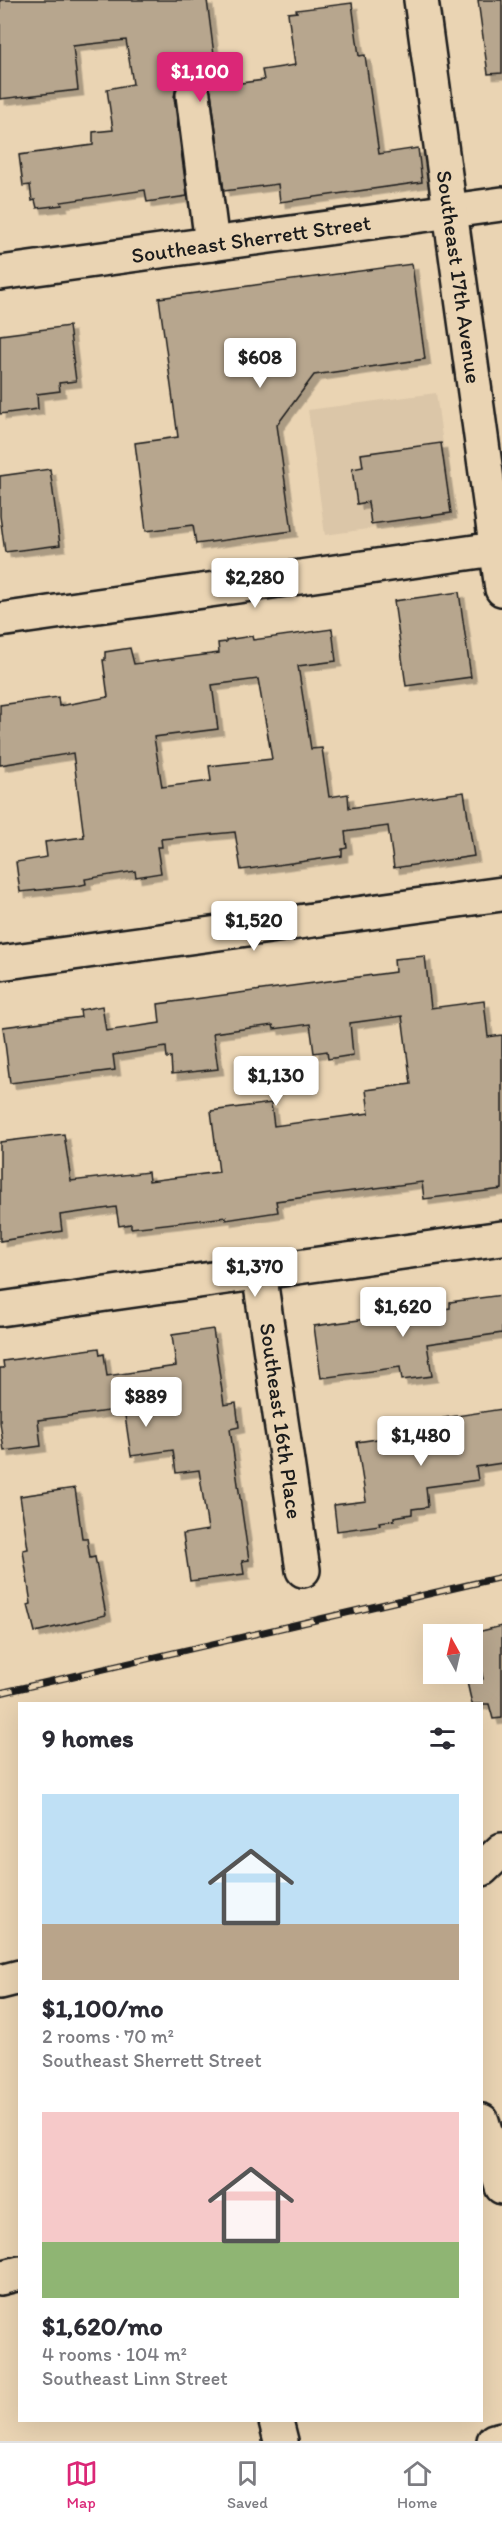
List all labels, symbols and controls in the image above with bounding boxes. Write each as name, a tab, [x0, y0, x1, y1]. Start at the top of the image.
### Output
pin: $1,100	[151, 52, 249, 103]
text: $1,100	[171, 59, 229, 83]
street label: Southeast 17th Avenue	[431, 169, 487, 385]
street label: Southeast Sherrett Street	[129, 209, 373, 269]
pin: $608	[224, 338, 296, 389]
text: $608	[238, 345, 282, 369]
pin: $2,280	[206, 558, 304, 609]
text: $2,280	[225, 565, 285, 589]
pin: $1,520	[205, 901, 303, 952]
text: $1,520	[225, 908, 283, 932]
pin: $1,130	[227, 1056, 325, 1107]
text: $1,130	[248, 1063, 304, 1087]
pin: $1,370	[206, 1247, 304, 1298]
text: $1,370	[226, 1254, 284, 1278]
pin: $1,620	[354, 1287, 452, 1338]
text: $1,620	[374, 1294, 432, 1318]
street label: Southeast 16th Place	[254, 1321, 308, 1521]
pin: $889	[110, 1377, 182, 1428]
text: $889	[125, 1384, 167, 1408]
pin: $1,480	[372, 1416, 470, 1467]
text: $1,480	[391, 1423, 451, 1447]
north arrow	[423, 1624, 483, 1684]
map controls	[423, 1624, 483, 1684]
text: 9 homes	[42, 1722, 134, 1754]
icon: filters	[426, 1722, 459, 1755]
icon: home	[197, 1833, 305, 1941]
text: $1,100/mo	[42, 1992, 164, 2024]
text: 2 rooms · 70 m²	[42, 2024, 174, 2048]
text: Southeast Sherrett Street	[42, 2048, 262, 2072]
icon: home	[197, 2151, 305, 2259]
text: $1,620/mo	[42, 2310, 163, 2342]
text: 4 rooms · 104 m²	[42, 2342, 187, 2366]
text: Southeast Linn Street	[42, 2366, 228, 2390]
tab: Map	[65, 2457, 98, 2512]
tab: Saved	[227, 2457, 268, 2512]
tab: Home	[397, 2457, 437, 2512]

